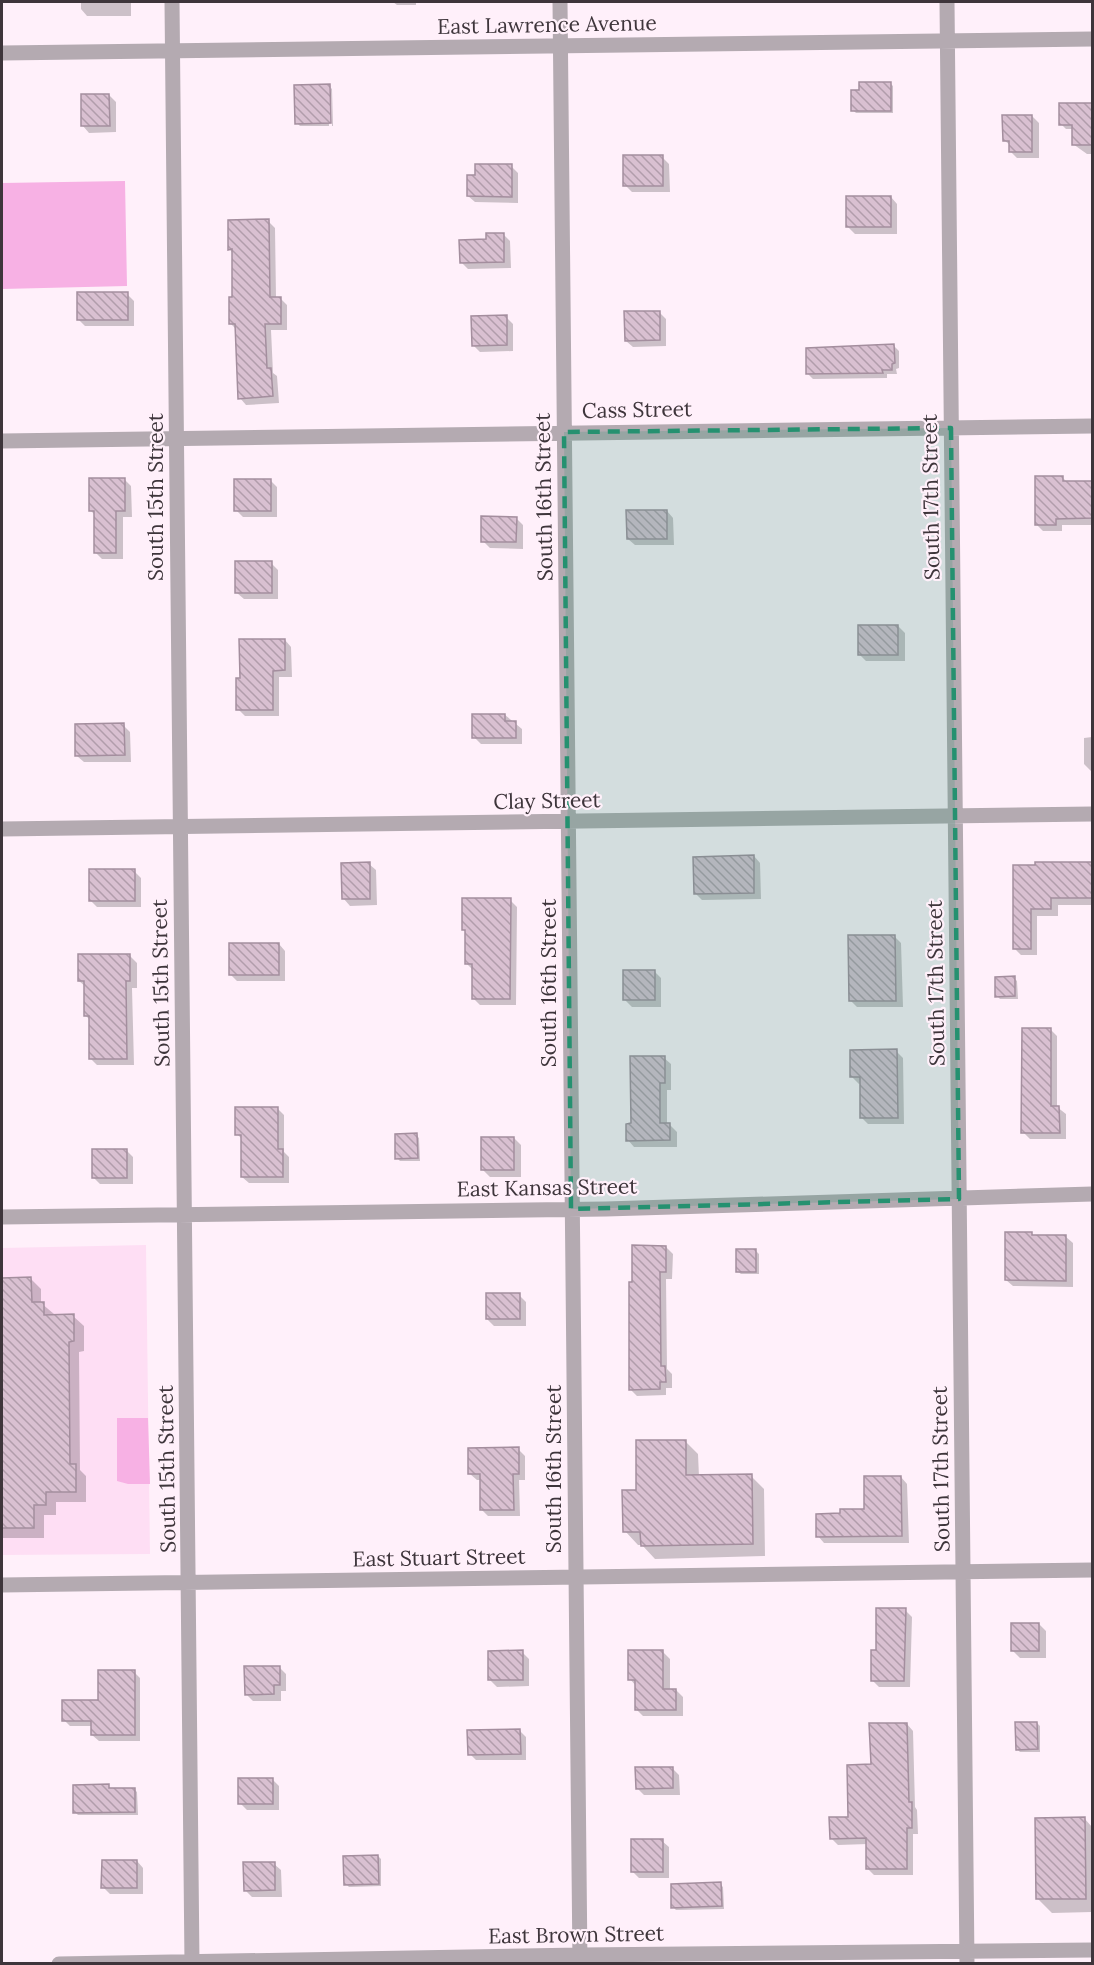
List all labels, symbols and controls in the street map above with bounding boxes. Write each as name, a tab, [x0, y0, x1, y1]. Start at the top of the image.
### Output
street label: East Lawrence Avenue	[437, 9, 657, 40]
street label: Cass Street	[582, 395, 693, 424]
street label: South 15th Street	[142, 412, 169, 581]
street label: South 16th Street	[529, 412, 558, 581]
street label: South 17th Street	[916, 413, 945, 580]
street label: Clay Street	[493, 786, 602, 815]
street label: South 15th Street	[146, 898, 175, 1067]
street label: South 16th Street	[535, 898, 562, 1067]
street label: South 17th Street	[921, 899, 950, 1066]
street label: East Kansas Street	[456, 1172, 638, 1203]
street label: South 15th Street	[152, 1384, 181, 1553]
street label: South 16th Street	[540, 1384, 567, 1553]
street label: South 17th Street	[926, 1385, 955, 1552]
street label: East Stuart Street	[352, 1542, 527, 1573]
street label: East Brown Street	[488, 1919, 665, 1950]

